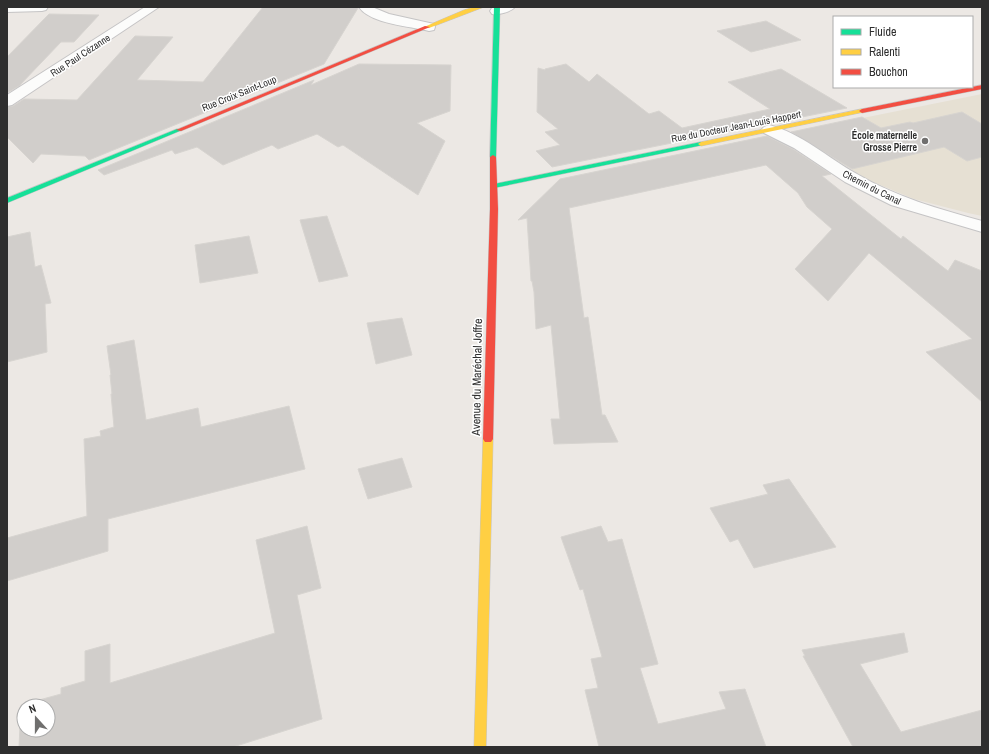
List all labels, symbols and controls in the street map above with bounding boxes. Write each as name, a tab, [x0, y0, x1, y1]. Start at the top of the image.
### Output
legend	[833, 16, 973, 88]
text: Fluide	[869, 24, 896, 40]
street label: Rue Paul Cézanne	[48, 31, 113, 80]
text: Ralenti	[869, 44, 900, 60]
text: Bouchon	[869, 64, 908, 80]
street label: Rue Croix Saint-Loup	[200, 72, 279, 114]
street label: Rue du Docteur Jean-Louis Happert	[670, 107, 803, 145]
place label: École maternelle Grosse Pierre	[852, 129, 917, 154]
marker: École maternelle Grosse Pierre	[920, 136, 930, 146]
street label: Chemin du Canal	[840, 167, 903, 208]
street label: Avenue du Maréchal Joffre	[468, 318, 486, 437]
north arrow	[16, 698, 56, 738]
text: N	[27, 701, 38, 716]

